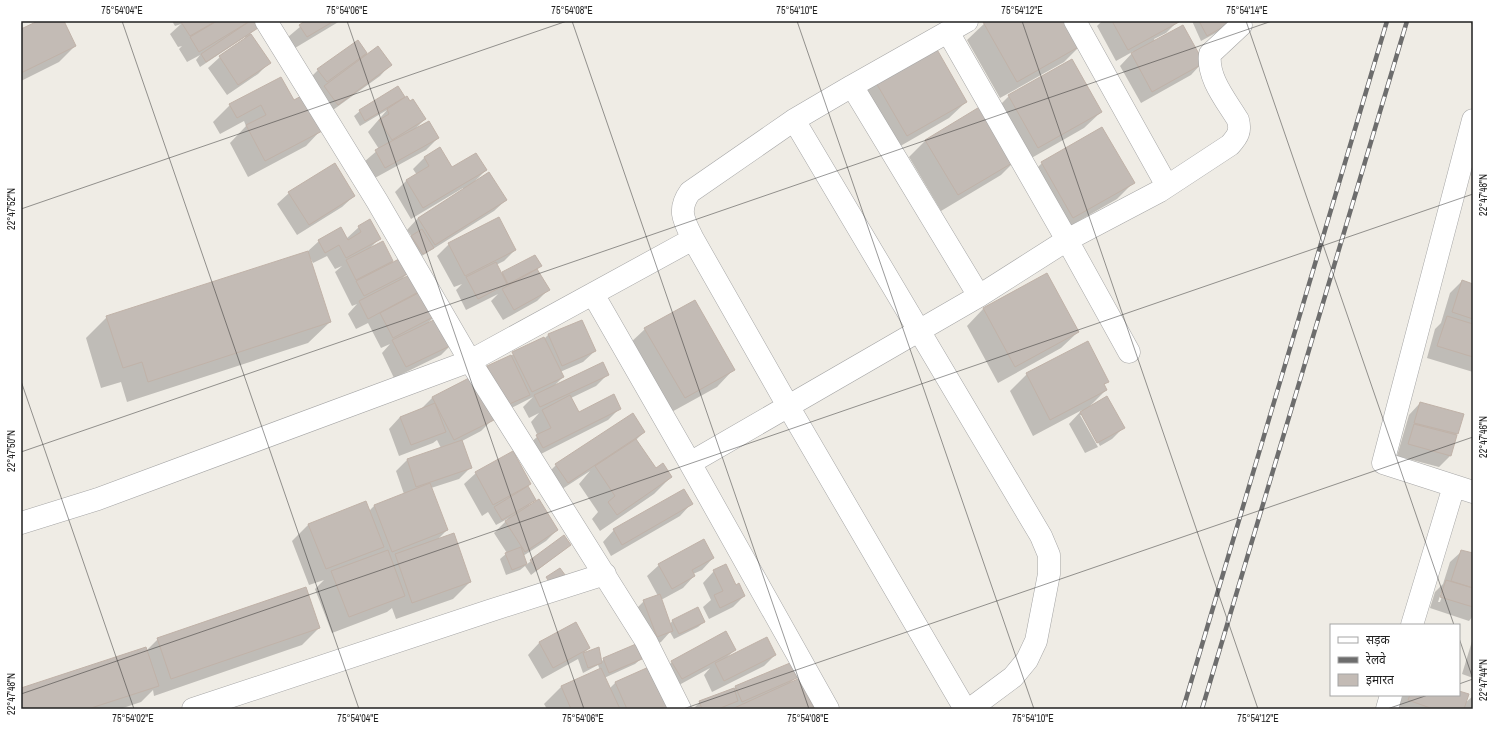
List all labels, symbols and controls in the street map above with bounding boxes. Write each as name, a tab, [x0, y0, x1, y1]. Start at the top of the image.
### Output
text: 75°54'04"E	[101, 4, 143, 17]
text: 75°54'06"E	[326, 4, 368, 17]
text: 75°54'08"E	[551, 4, 593, 17]
text: 75°54'10"E	[776, 4, 818, 17]
text: 75°54'12"E	[1001, 4, 1043, 17]
text: 75°54'14"E	[1226, 4, 1268, 17]
text: 22°47'48"N	[1477, 174, 1490, 216]
text: 22°47'52"N	[5, 188, 18, 230]
text: 22°47'46"N	[1477, 416, 1490, 458]
text: 22°47'50"N	[5, 430, 18, 472]
legend	[1330, 624, 1460, 696]
text: सड़क	[1366, 632, 1391, 648]
text: रेलवे	[1366, 652, 1386, 668]
text: 22°47'44"N	[1477, 659, 1490, 701]
text: इमारत	[1366, 672, 1395, 688]
text: 22°47'48"N	[5, 673, 18, 715]
text: 75°54'02"E	[112, 712, 154, 725]
text: 75°54'04"E	[337, 712, 379, 725]
text: 75°54'06"E	[562, 712, 604, 725]
text: 75°54'08"E	[787, 712, 829, 725]
text: 75°54'10"E	[1012, 712, 1054, 725]
text: 75°54'12"E	[1237, 712, 1279, 725]

